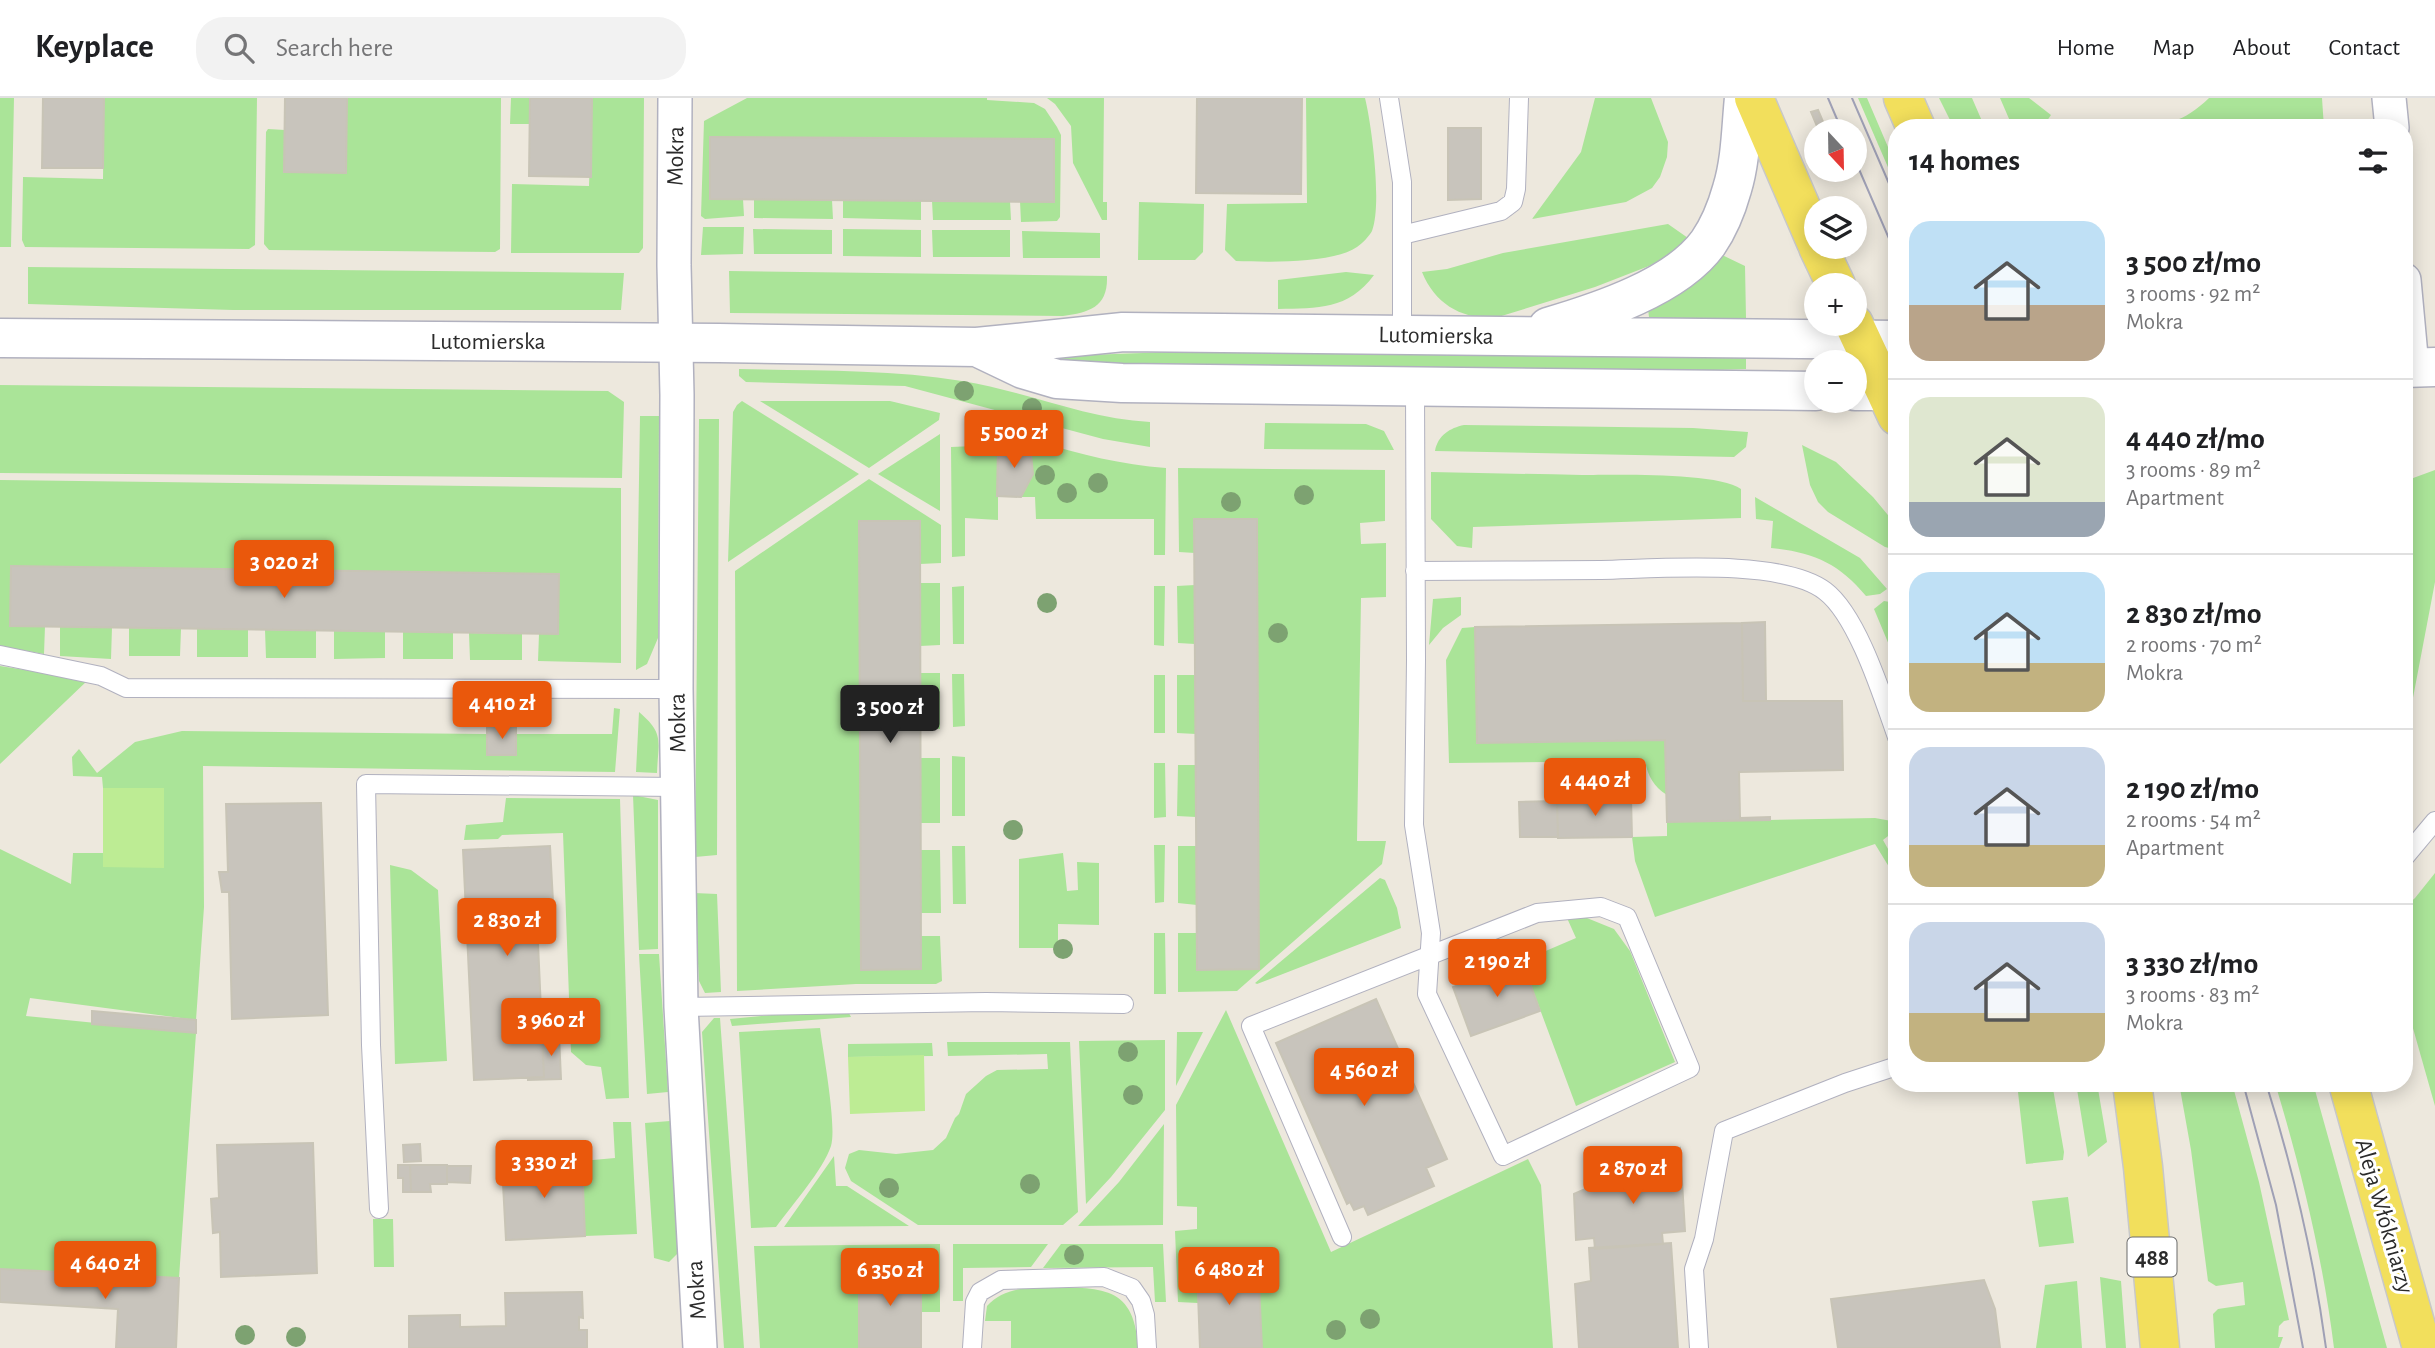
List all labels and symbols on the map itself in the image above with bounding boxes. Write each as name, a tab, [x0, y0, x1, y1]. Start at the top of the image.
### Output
north arrow	[1804, 119, 1867, 182]
street label: Mokra	[663, 126, 689, 186]
street label: Lutomierska	[1378, 323, 1494, 349]
street label: Lutomierska	[430, 330, 546, 354]
pin: 5 500 zł	[942, 410, 1086, 470]
pin: 3 020 zł	[212, 540, 356, 600]
pin: 4 410 zł	[430, 682, 574, 741]
pin: 3 500 zł	[818, 686, 962, 745]
street label: Mokra	[665, 693, 691, 753]
pin: 4 440 zł	[1523, 758, 1667, 818]
pin: 2 830 zł	[435, 898, 579, 958]
pin: 2 190 zł	[1425, 940, 1569, 999]
pin: 3 960 zł	[479, 998, 623, 1058]
pin: 4 560 zł	[1292, 1048, 1436, 1108]
street label: Aleja Włókniarzy	[2351, 1136, 2418, 1296]
pin: 3 330 zł	[472, 1140, 616, 1200]
pin: 2 870 zł	[1561, 1146, 1705, 1206]
road number: 488	[2128, 1238, 2176, 1276]
pin: 4 640 zł	[33, 1242, 177, 1301]
pin: 6 350 zł	[818, 1248, 962, 1308]
pin: 6 480 zł	[1157, 1248, 1301, 1307]
street label: Mokra	[683, 1259, 711, 1321]

